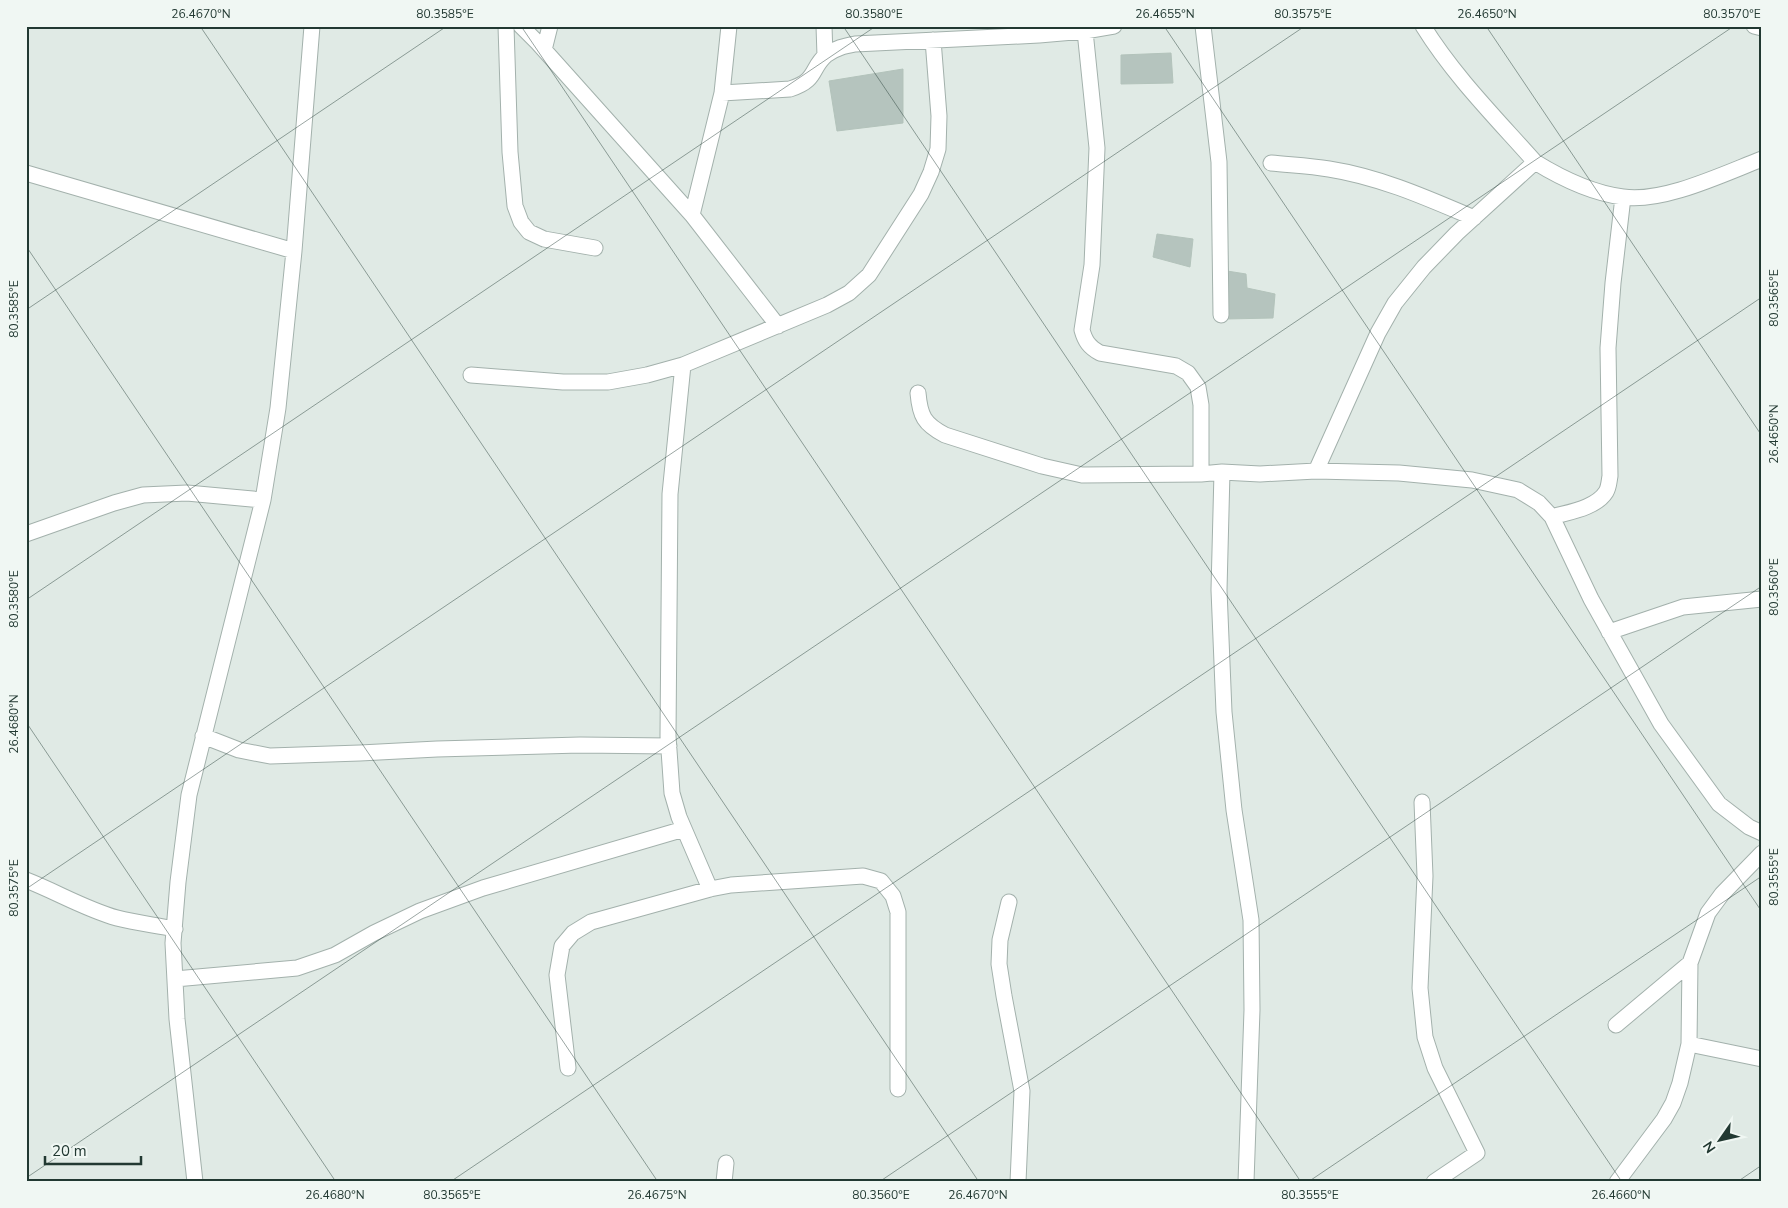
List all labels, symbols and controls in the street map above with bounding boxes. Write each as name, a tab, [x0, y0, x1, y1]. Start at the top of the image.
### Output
text: 26.4670°N	[171, 6, 231, 22]
text: 80.3585°E	[416, 6, 474, 22]
text: 80.3580°E	[845, 6, 903, 22]
text: 26.4655°N	[1135, 6, 1195, 22]
text: 80.3575°E	[1274, 6, 1332, 22]
text: 26.4650°N	[1457, 6, 1517, 22]
text: 80.3570°E	[1703, 6, 1761, 22]
text: 80.3565°E	[1766, 269, 1782, 327]
text: 80.3585°E	[6, 280, 22, 338]
text: 26.4650°N	[1766, 404, 1782, 464]
text: 80.3560°E	[1766, 558, 1782, 616]
text: 80.3580°E	[6, 570, 22, 628]
text: 26.4680°N	[6, 694, 22, 754]
text: 80.3555°E	[1766, 848, 1782, 906]
text: 80.3575°E	[6, 859, 22, 917]
north arrow	[1696, 1116, 1746, 1166]
scale bar	[45, 1133, 141, 1165]
text: N	[1699, 1137, 1720, 1157]
text: 20 m	[52, 1141, 87, 1161]
text: 26.4680°N	[305, 1187, 365, 1203]
text: 80.3565°E	[423, 1187, 481, 1203]
text: 26.4675°N	[627, 1187, 687, 1203]
text: 80.3560°E	[852, 1187, 910, 1203]
text: 26.4670°N	[948, 1187, 1008, 1203]
text: 80.3555°E	[1281, 1187, 1339, 1203]
text: 26.4660°N	[1591, 1187, 1651, 1203]

